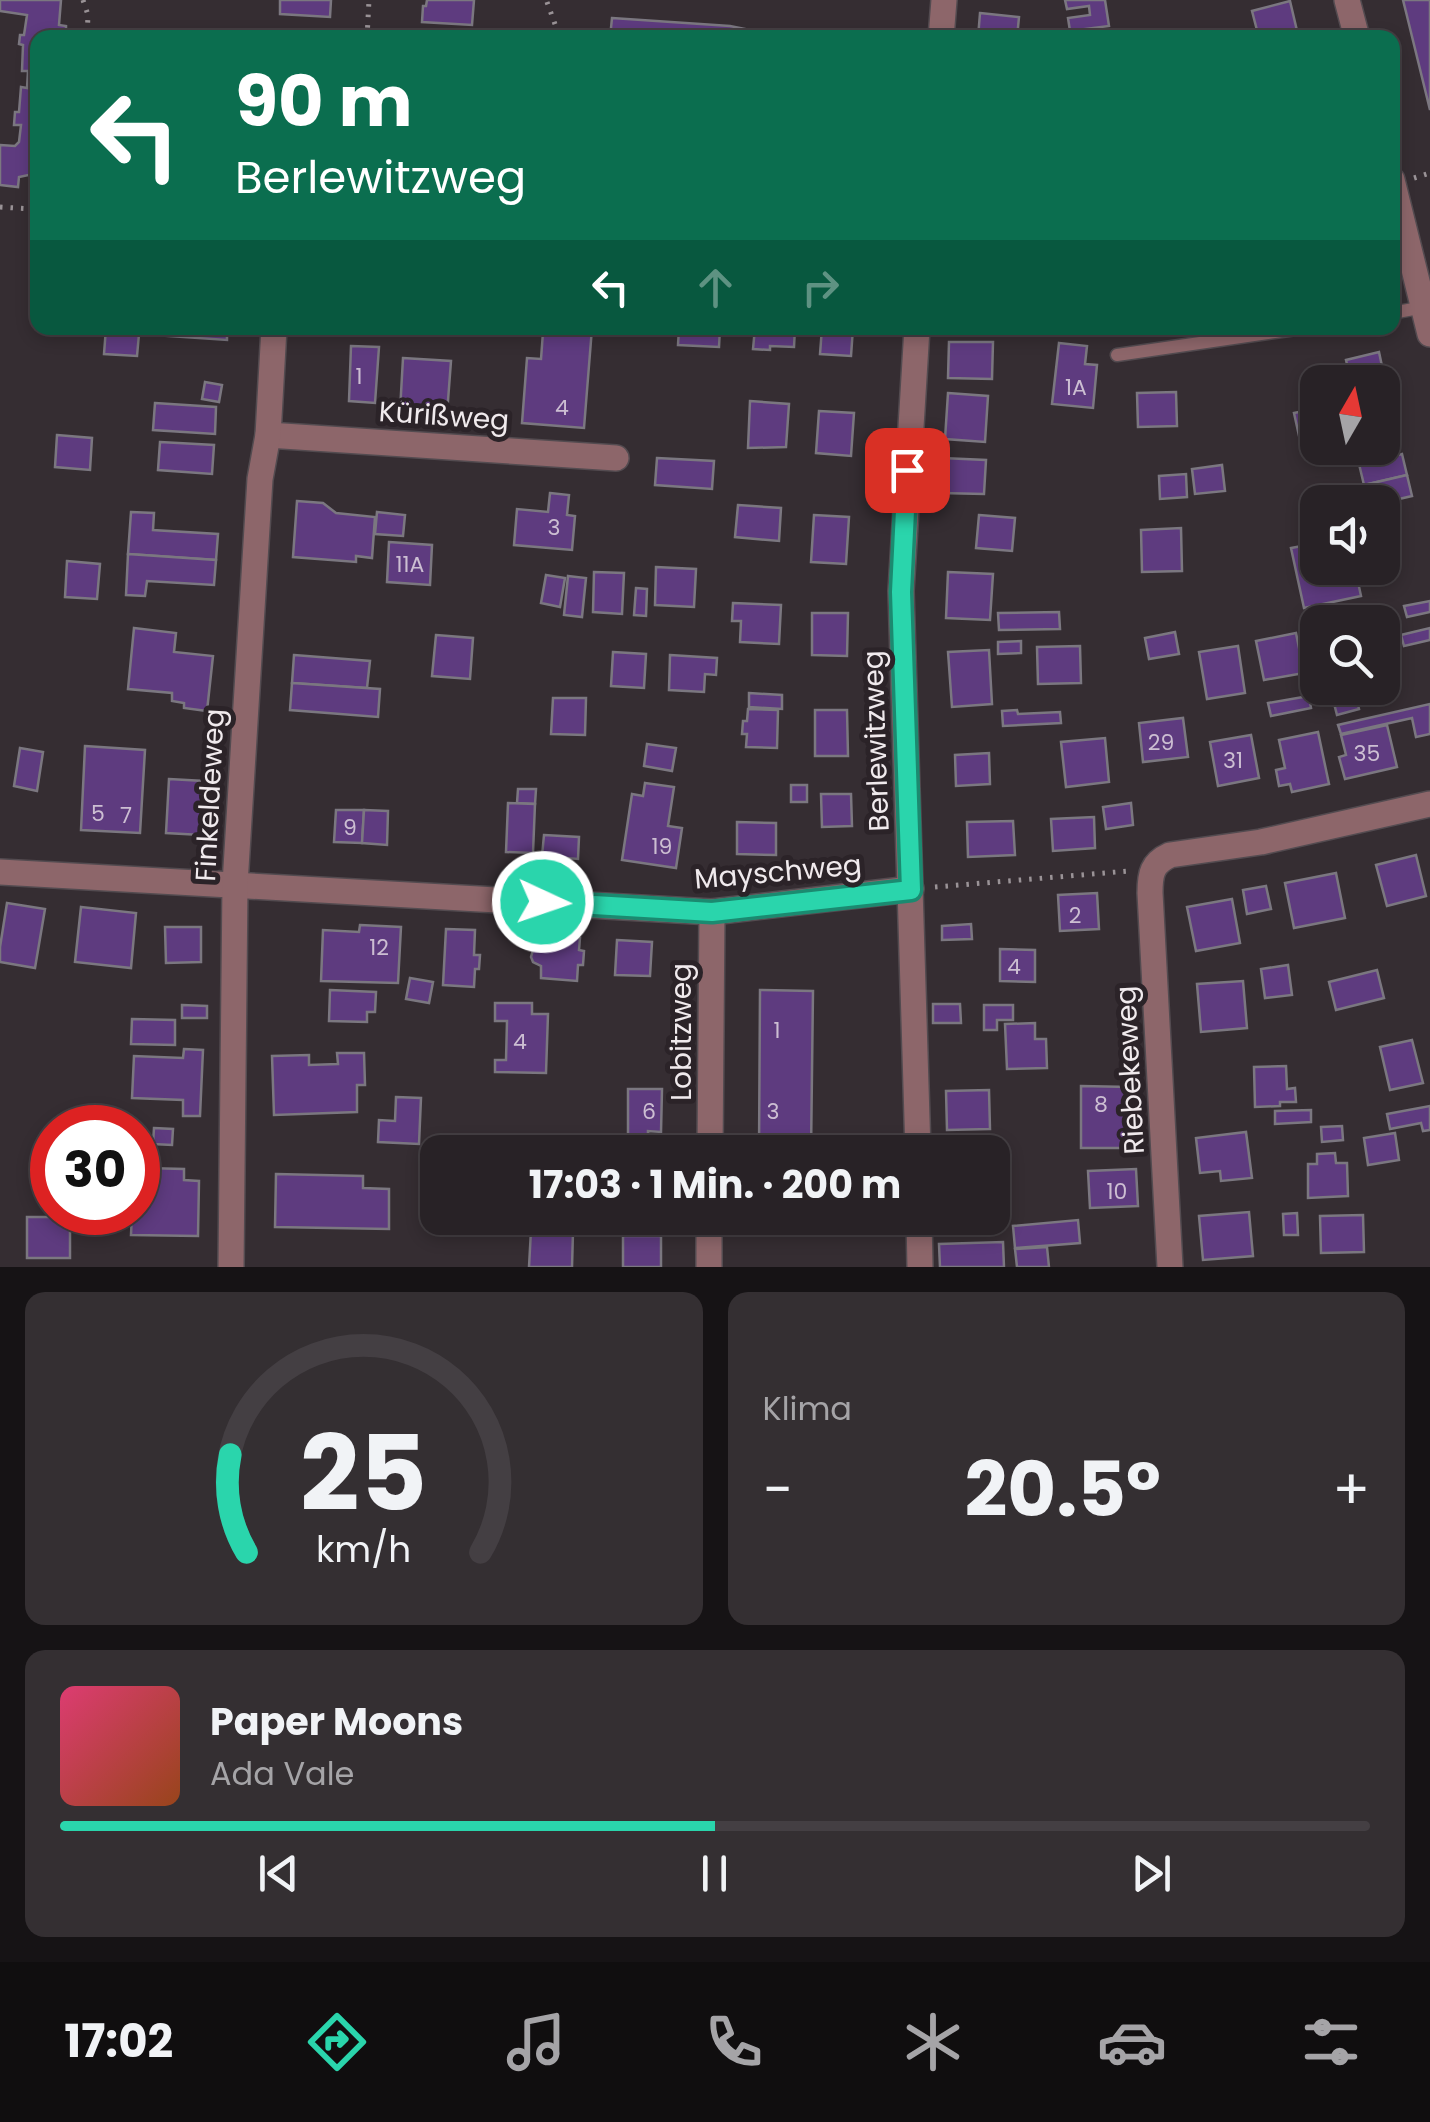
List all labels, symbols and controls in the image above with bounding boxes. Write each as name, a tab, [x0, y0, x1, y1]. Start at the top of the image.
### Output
text: 90 m	[235, 52, 413, 151]
icon: left	[70, 70, 200, 200]
text: Berlewitzweg	[235, 146, 526, 209]
icon: left	[583, 260, 638, 315]
icon: ahead	[688, 260, 743, 315]
icon: right	[793, 260, 848, 315]
house number: 1	[355, 361, 363, 392]
north arrow	[1300, 365, 1400, 465]
map controls	[1300, 365, 1400, 705]
house number: 1A	[1065, 372, 1087, 403]
street label: Kürißweg	[378, 392, 510, 440]
house number: 4	[555, 392, 569, 423]
pin	[865, 428, 950, 513]
icon: arrive	[880, 443, 935, 498]
button: sound	[1300, 485, 1400, 585]
house number: 3	[548, 512, 560, 543]
house number: 11A	[396, 549, 425, 580]
button: search	[1300, 605, 1400, 705]
street label: Berlewitzweg	[853, 650, 899, 832]
street label: Finkeldeweg	[186, 708, 234, 882]
house number: 29	[1148, 727, 1174, 758]
house number: 35	[1354, 738, 1380, 769]
house number: 31	[1223, 745, 1243, 776]
house number: 5	[91, 798, 105, 829]
house number: 7	[120, 800, 132, 831]
house number: 9	[343, 812, 357, 843]
house number: 19	[652, 831, 672, 862]
street label: Mayschweg	[693, 845, 863, 899]
position arrow	[491, 850, 595, 954]
house number: 2	[1069, 900, 1081, 931]
house number: 12	[369, 932, 389, 963]
house number: 4	[1007, 951, 1021, 982]
street label: Lobitzweg	[662, 963, 701, 1101]
street label: Riebekeweg	[1106, 985, 1154, 1155]
house number: 1	[773, 1015, 781, 1046]
house number: 4	[513, 1026, 527, 1057]
house number: 8	[1094, 1089, 1108, 1120]
house number: 6	[642, 1096, 656, 1127]
house number: 3	[767, 1096, 779, 1127]
speed limit sign: 30	[30, 1105, 160, 1235]
text: 17:03 · 1 Min. · 200 m	[529, 1158, 901, 1211]
house number: 10	[1107, 1176, 1127, 1207]
text: Klima	[763, 1386, 852, 1431]
text: 25	[300, 1401, 427, 1546]
text: 20.5°	[964, 1437, 1161, 1542]
text: −	[763, 1451, 793, 1528]
text: +	[1332, 1451, 1370, 1528]
text: km/h	[316, 1524, 411, 1575]
text: Paper Moons	[210, 1695, 463, 1748]
text: Ada Vale	[210, 1751, 354, 1796]
icon: previous	[251, 1846, 306, 1901]
icon: pause	[687, 1846, 742, 1901]
icon: next	[1124, 1846, 1179, 1901]
icon: directions	[302, 2007, 372, 2077]
icon: music	[501, 2007, 571, 2077]
icon: phone	[699, 2007, 769, 2077]
icon: climate	[898, 2007, 968, 2077]
icon: car	[1097, 2007, 1167, 2077]
icon: filters	[1296, 2007, 1366, 2077]
text: 17:02	[64, 2010, 173, 2073]

